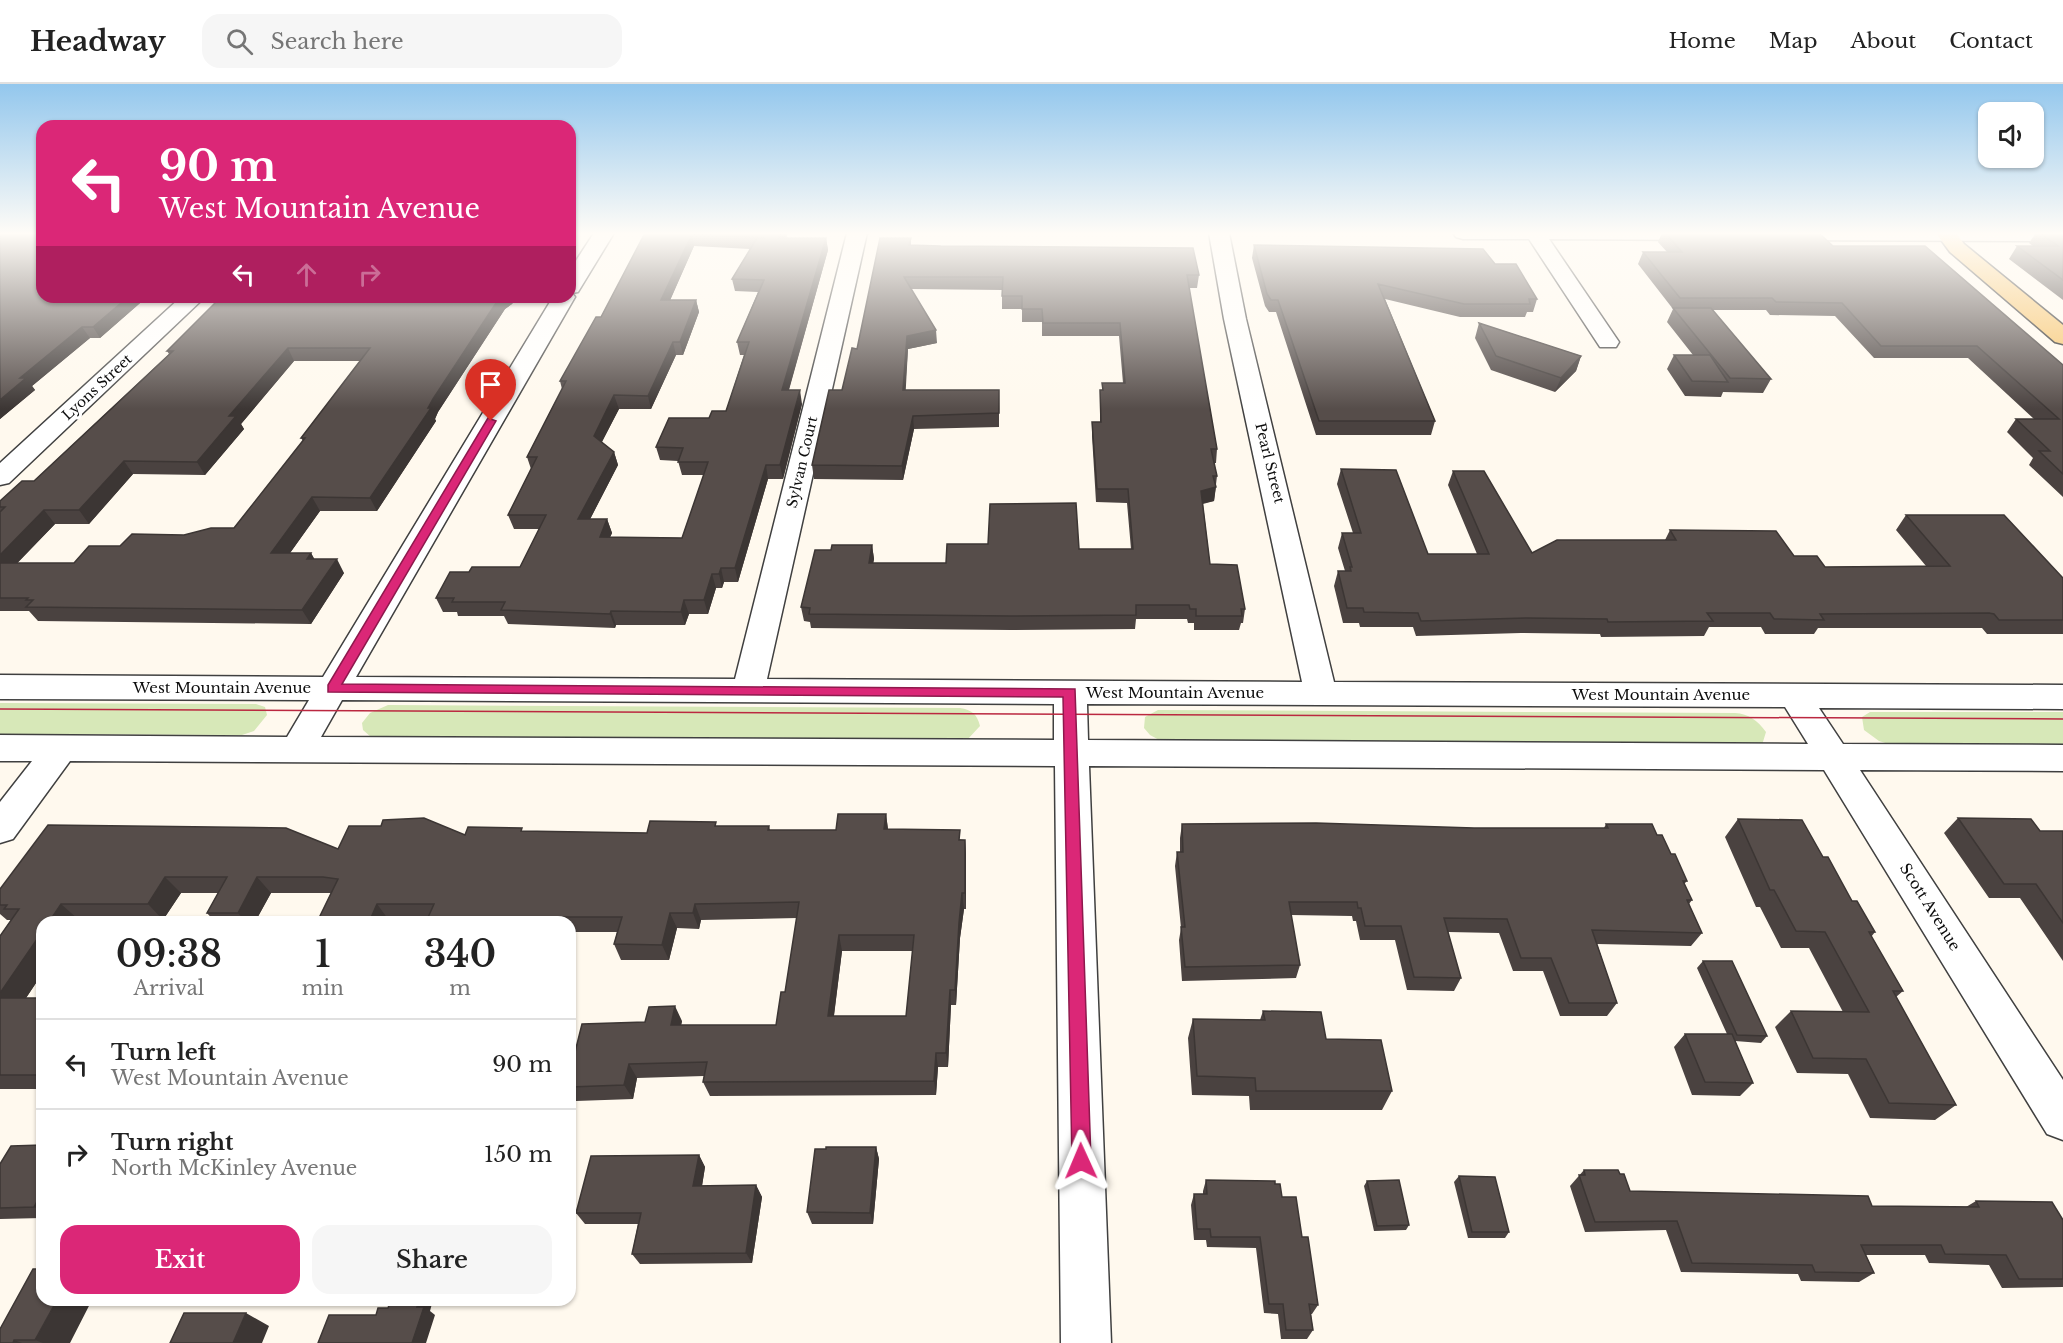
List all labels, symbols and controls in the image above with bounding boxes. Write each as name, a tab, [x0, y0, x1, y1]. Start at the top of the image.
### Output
search box	[202, 14, 622, 68]
text: Headway	[30, 24, 166, 59]
icon: search	[223, 25, 256, 58]
text: Search here	[271, 28, 404, 55]
text: Home	[1669, 28, 1736, 54]
text: Map	[1769, 28, 1817, 54]
text: About	[1850, 28, 1916, 54]
text: Contact	[1949, 28, 2033, 54]
map controls	[1978, 102, 2044, 168]
button: sound	[1978, 102, 2044, 168]
text: 90 m	[159, 140, 277, 192]
icon: left	[60, 144, 138, 222]
text: West Mountain Avenue	[159, 192, 480, 225]
icon: left	[227, 258, 260, 291]
icon: ahead	[290, 258, 323, 291]
icon: right	[353, 258, 386, 291]
street label: Lyons Street	[58, 350, 136, 424]
pin	[465, 359, 516, 421]
icon: arrive	[474, 368, 507, 401]
street label: Sylvan Court	[783, 414, 821, 510]
street label: Pearl Street	[1251, 421, 1289, 506]
street label: West Mountain Avenue	[132, 678, 311, 697]
street label: West Mountain Avenue	[1085, 683, 1264, 702]
street label: West Mountain Avenue	[1571, 685, 1750, 704]
street label: Scott Avenue	[1896, 859, 1965, 954]
text: 09:38	[116, 932, 222, 977]
text: 1	[315, 932, 331, 977]
text: 340	[424, 932, 496, 977]
text: Arrival	[133, 976, 204, 1000]
text: min	[302, 976, 344, 1000]
text: m	[449, 976, 471, 1000]
text: Turn left	[111, 1039, 216, 1066]
icon: left	[60, 1048, 93, 1081]
text: 90 m	[492, 1051, 552, 1078]
text: West Mountain Avenue	[111, 1066, 349, 1090]
text: Turn right	[111, 1129, 233, 1156]
position arrow	[1049, 1129, 1113, 1193]
icon: right	[60, 1138, 93, 1171]
text: 150 m	[484, 1141, 552, 1168]
text: North McKinley Avenue	[111, 1156, 357, 1180]
button: Exit	[60, 1225, 300, 1294]
button: Share	[312, 1225, 552, 1294]

